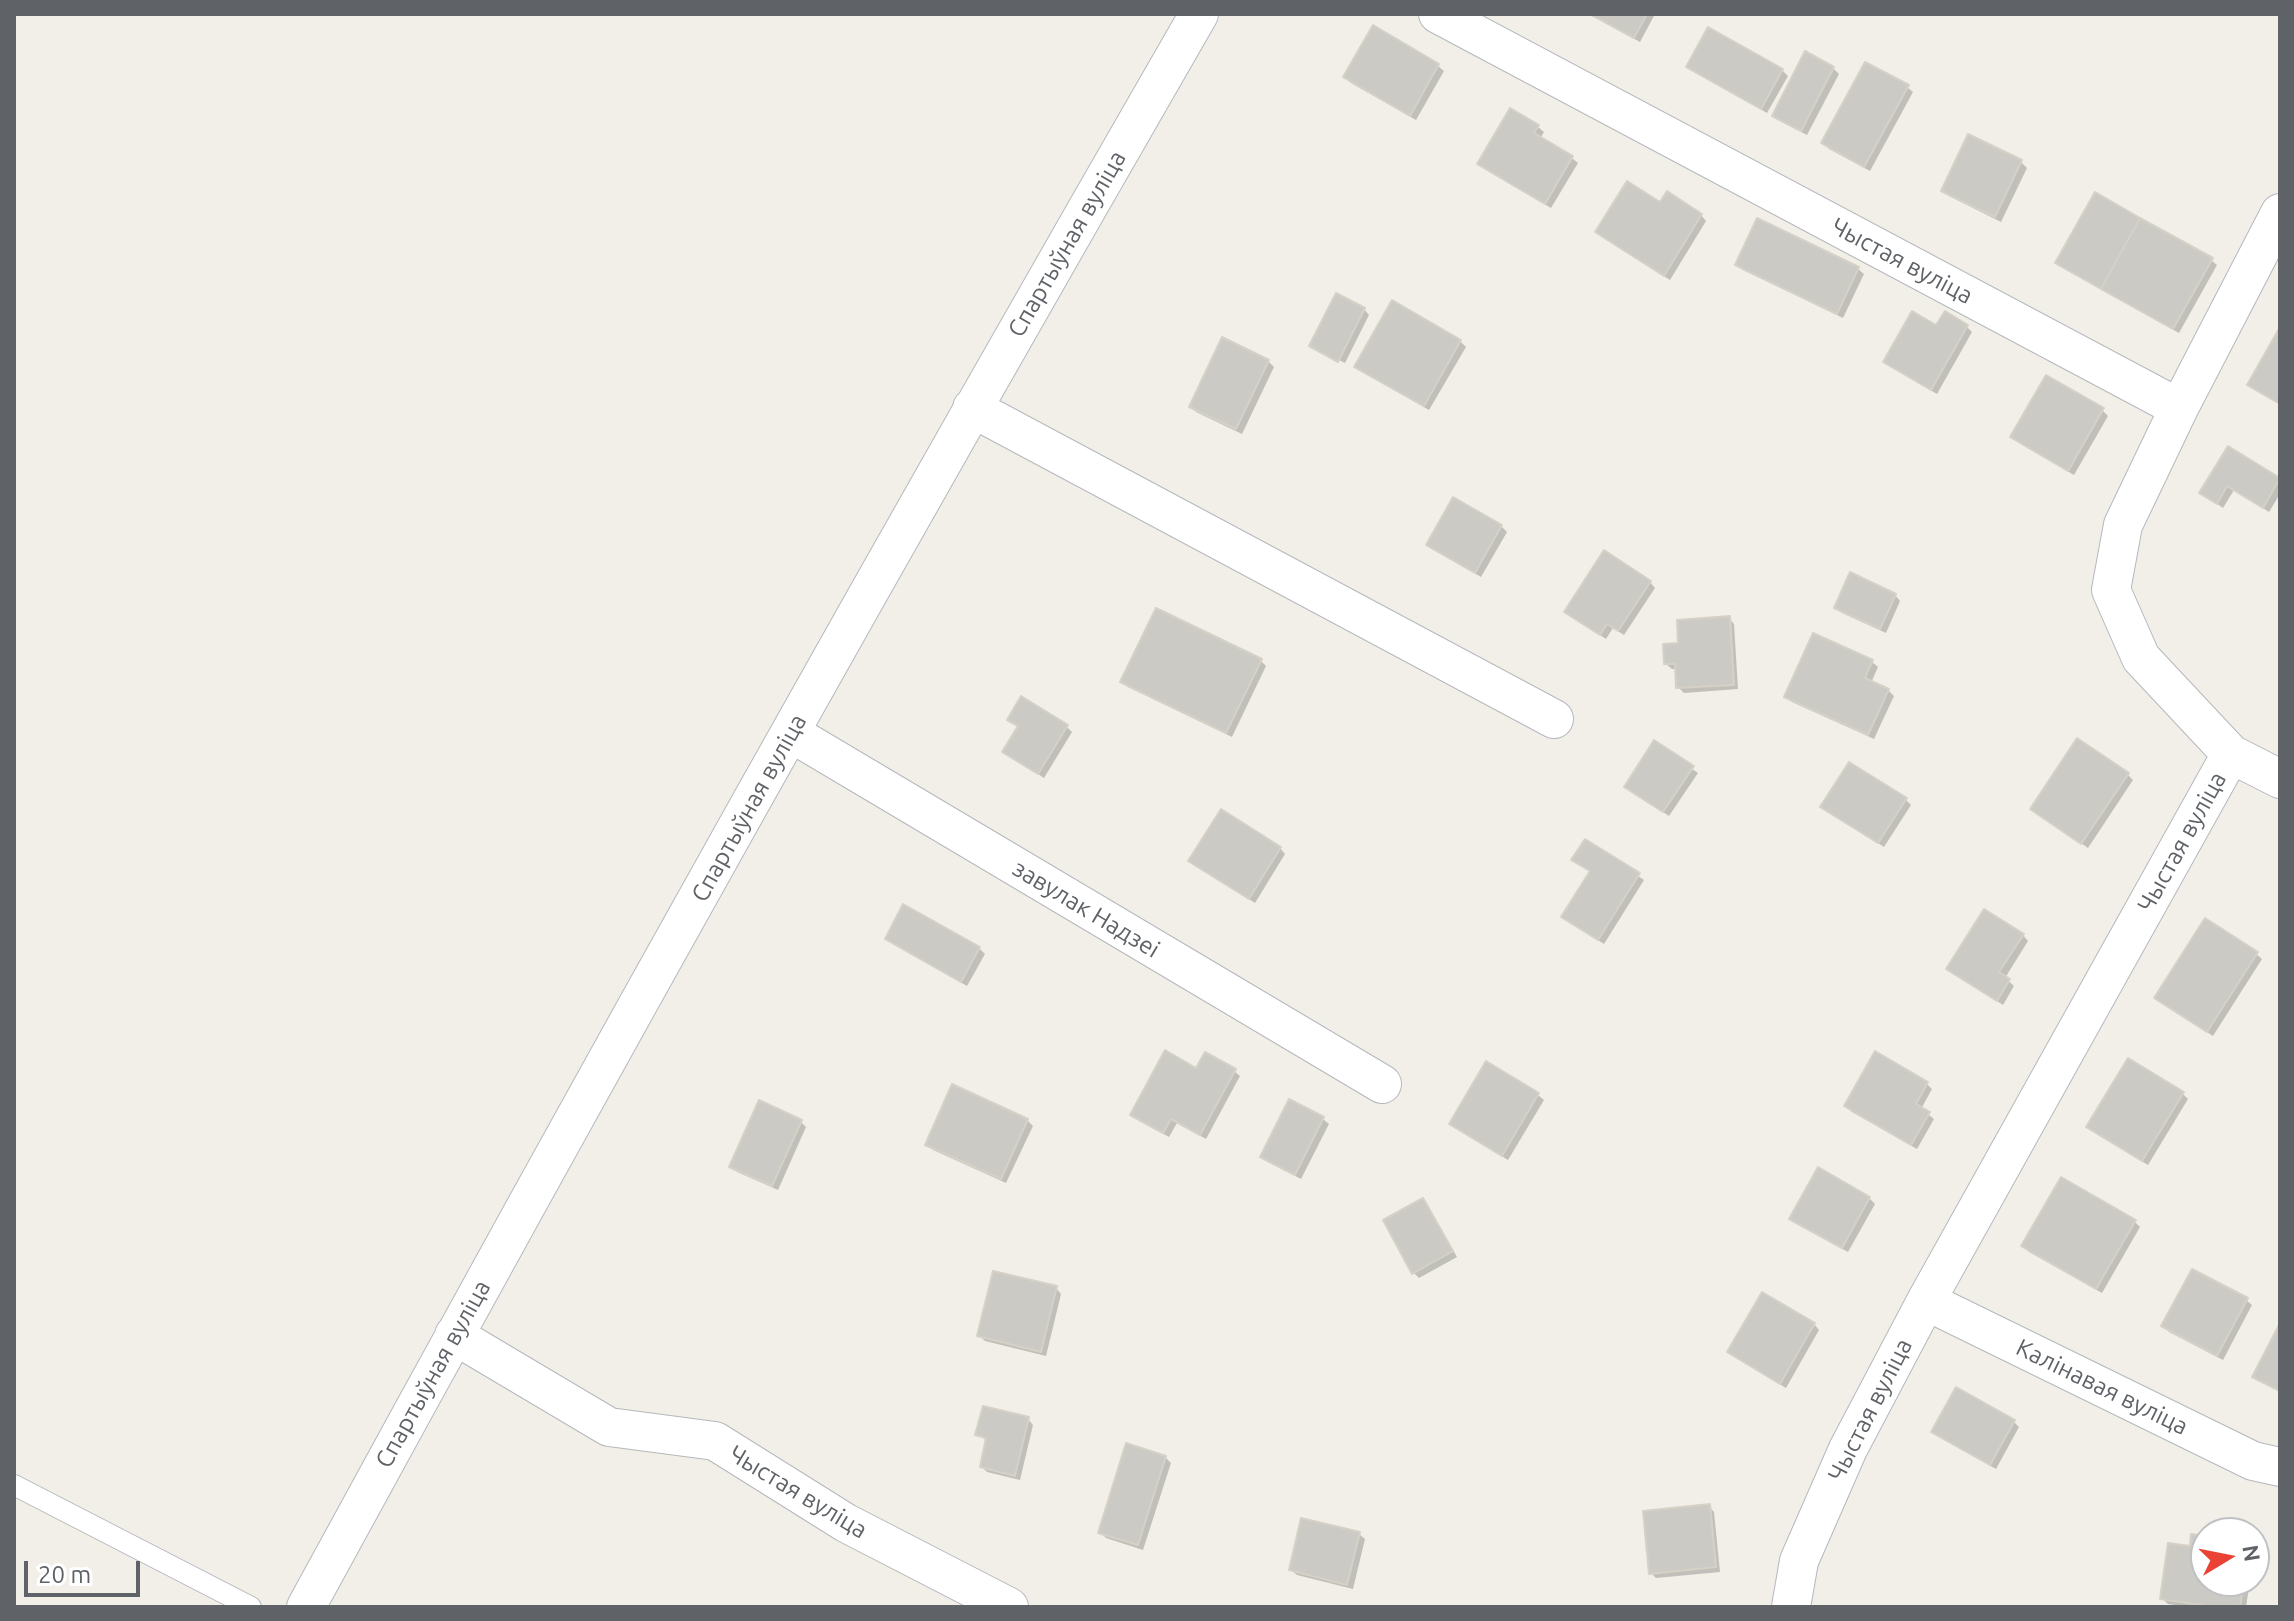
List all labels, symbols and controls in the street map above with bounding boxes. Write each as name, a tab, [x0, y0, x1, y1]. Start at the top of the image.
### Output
street label: Спартыўная вуліца	[1002, 146, 1132, 342]
street label: Чыстая вуліца	[1826, 212, 1978, 310]
street label: Спартыўная вуліца	[685, 709, 813, 907]
street label: Чыстая вуліца	[2132, 767, 2232, 917]
street label: завулак Надзеі	[1007, 854, 1165, 964]
street label: Спартыўная вуліца	[369, 1275, 497, 1473]
street label: Калінавая вуліца	[2011, 1333, 2193, 1441]
street label: Чыстая вуліца	[1822, 1334, 1918, 1486]
street label: Чыстая вуліца	[724, 1439, 872, 1545]
north arrow	[2190, 1517, 2270, 1597]
text: N	[2238, 1543, 2266, 1563]
scale bar	[28, 1545, 144, 1595]
text: 20 m	[38, 1561, 91, 1588]

